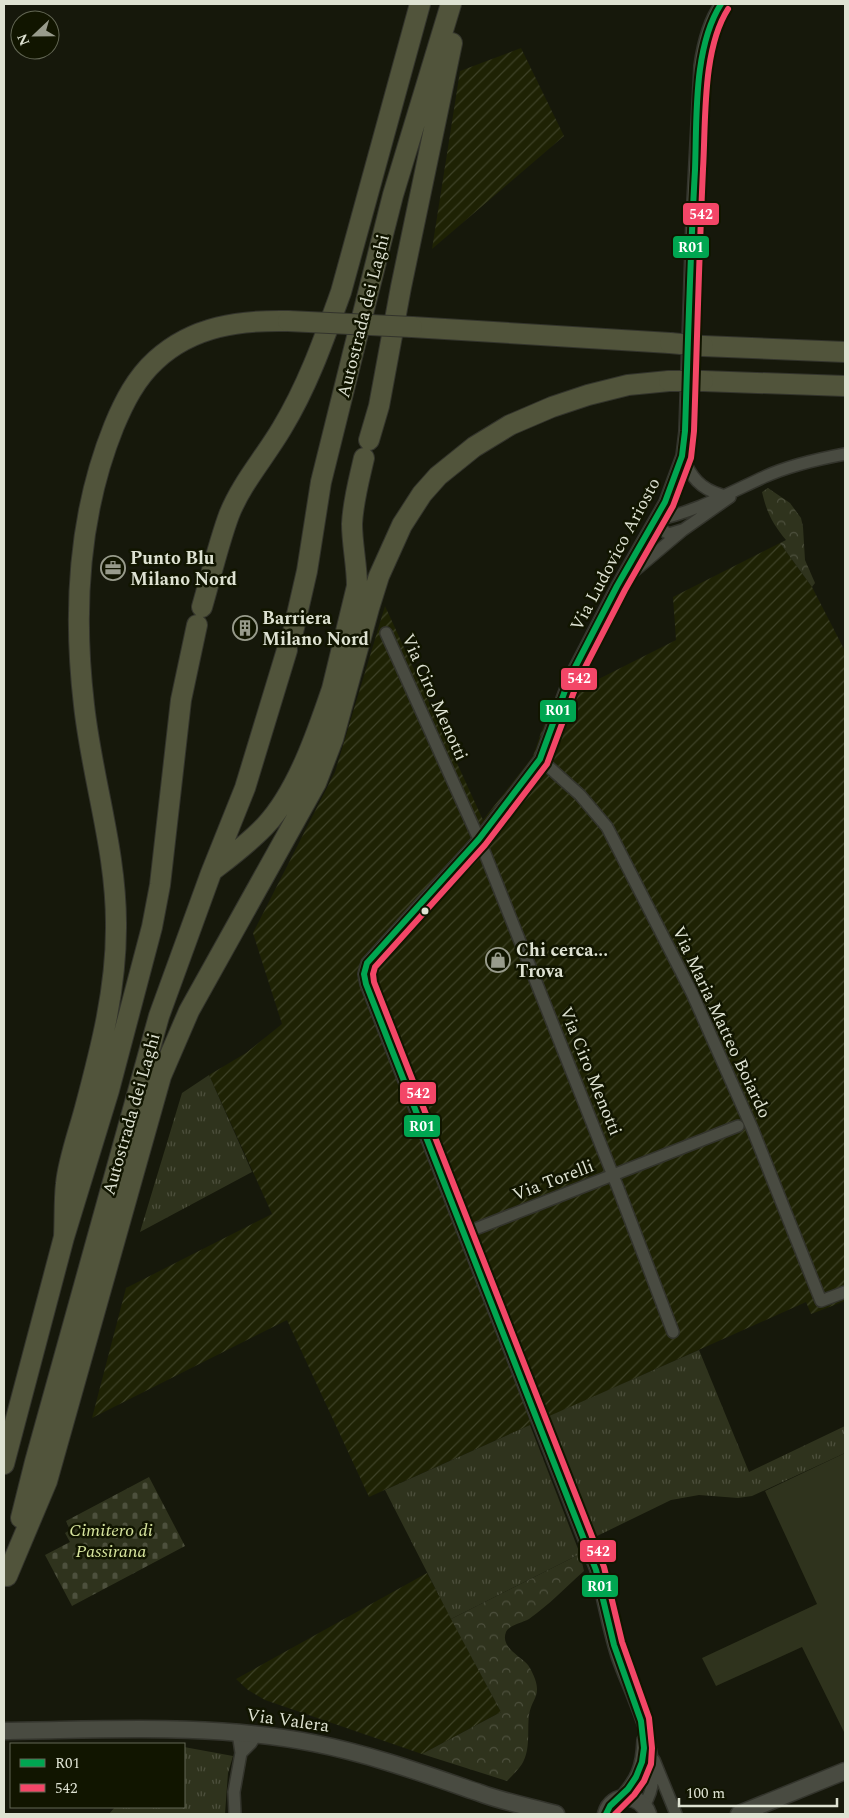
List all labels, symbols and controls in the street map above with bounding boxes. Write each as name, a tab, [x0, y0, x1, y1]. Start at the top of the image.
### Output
north arrow	[10, 10, 60, 60]
text: N	[12, 30, 35, 49]
line badge: 542	[682, 202, 720, 226]
text: 542	[689, 204, 713, 225]
street label: Autostrada dei Laghi	[330, 232, 397, 401]
line badge: R01	[672, 235, 710, 259]
text: R01	[678, 237, 704, 258]
street label: Via Ludovico Ariosto	[564, 473, 667, 636]
place label: Punto Blu Milano Nord	[130, 545, 238, 593]
office icon: Punto Blu Milano Nord	[100, 555, 126, 581]
place label: Barriera Milano Nord	[262, 605, 370, 653]
building icon: Barriera Milano Nord	[232, 615, 258, 641]
street label: Via Ciro Menotti	[394, 629, 475, 765]
line badge: 542	[560, 667, 598, 691]
text: 542	[567, 668, 591, 689]
line badge: R01	[539, 699, 577, 723]
text: R01	[545, 700, 571, 721]
unlabelled marker	[420, 906, 430, 916]
street label: Via Maria Matteo Boiardo	[665, 922, 778, 1123]
place label: Chi cerca... Trova	[516, 937, 608, 985]
shop icon: Chi cerca... Trova	[485, 947, 511, 973]
street label: Via Ciro Menotti	[552, 1003, 629, 1140]
street label: Autostrada dei Laghi	[95, 1030, 168, 1198]
line badge: 542	[399, 1081, 437, 1105]
text: 542	[406, 1083, 430, 1104]
line badge: R01	[403, 1114, 441, 1138]
text: R01	[409, 1116, 435, 1137]
street label: Via Torelli	[509, 1153, 598, 1208]
park label: Cimitero di Passirana	[69, 1517, 153, 1565]
line badge: 542	[579, 1539, 617, 1563]
text: 542	[586, 1541, 610, 1562]
line badge: R01	[581, 1574, 619, 1598]
text: R01	[587, 1576, 613, 1597]
street label: Via Valera	[245, 1701, 331, 1740]
legend	[10, 1743, 185, 1808]
text: R01	[55, 1752, 80, 1775]
scale bar	[679, 1776, 836, 1808]
text: 542	[55, 1777, 78, 1800]
text: 100 m	[686, 1782, 725, 1805]

